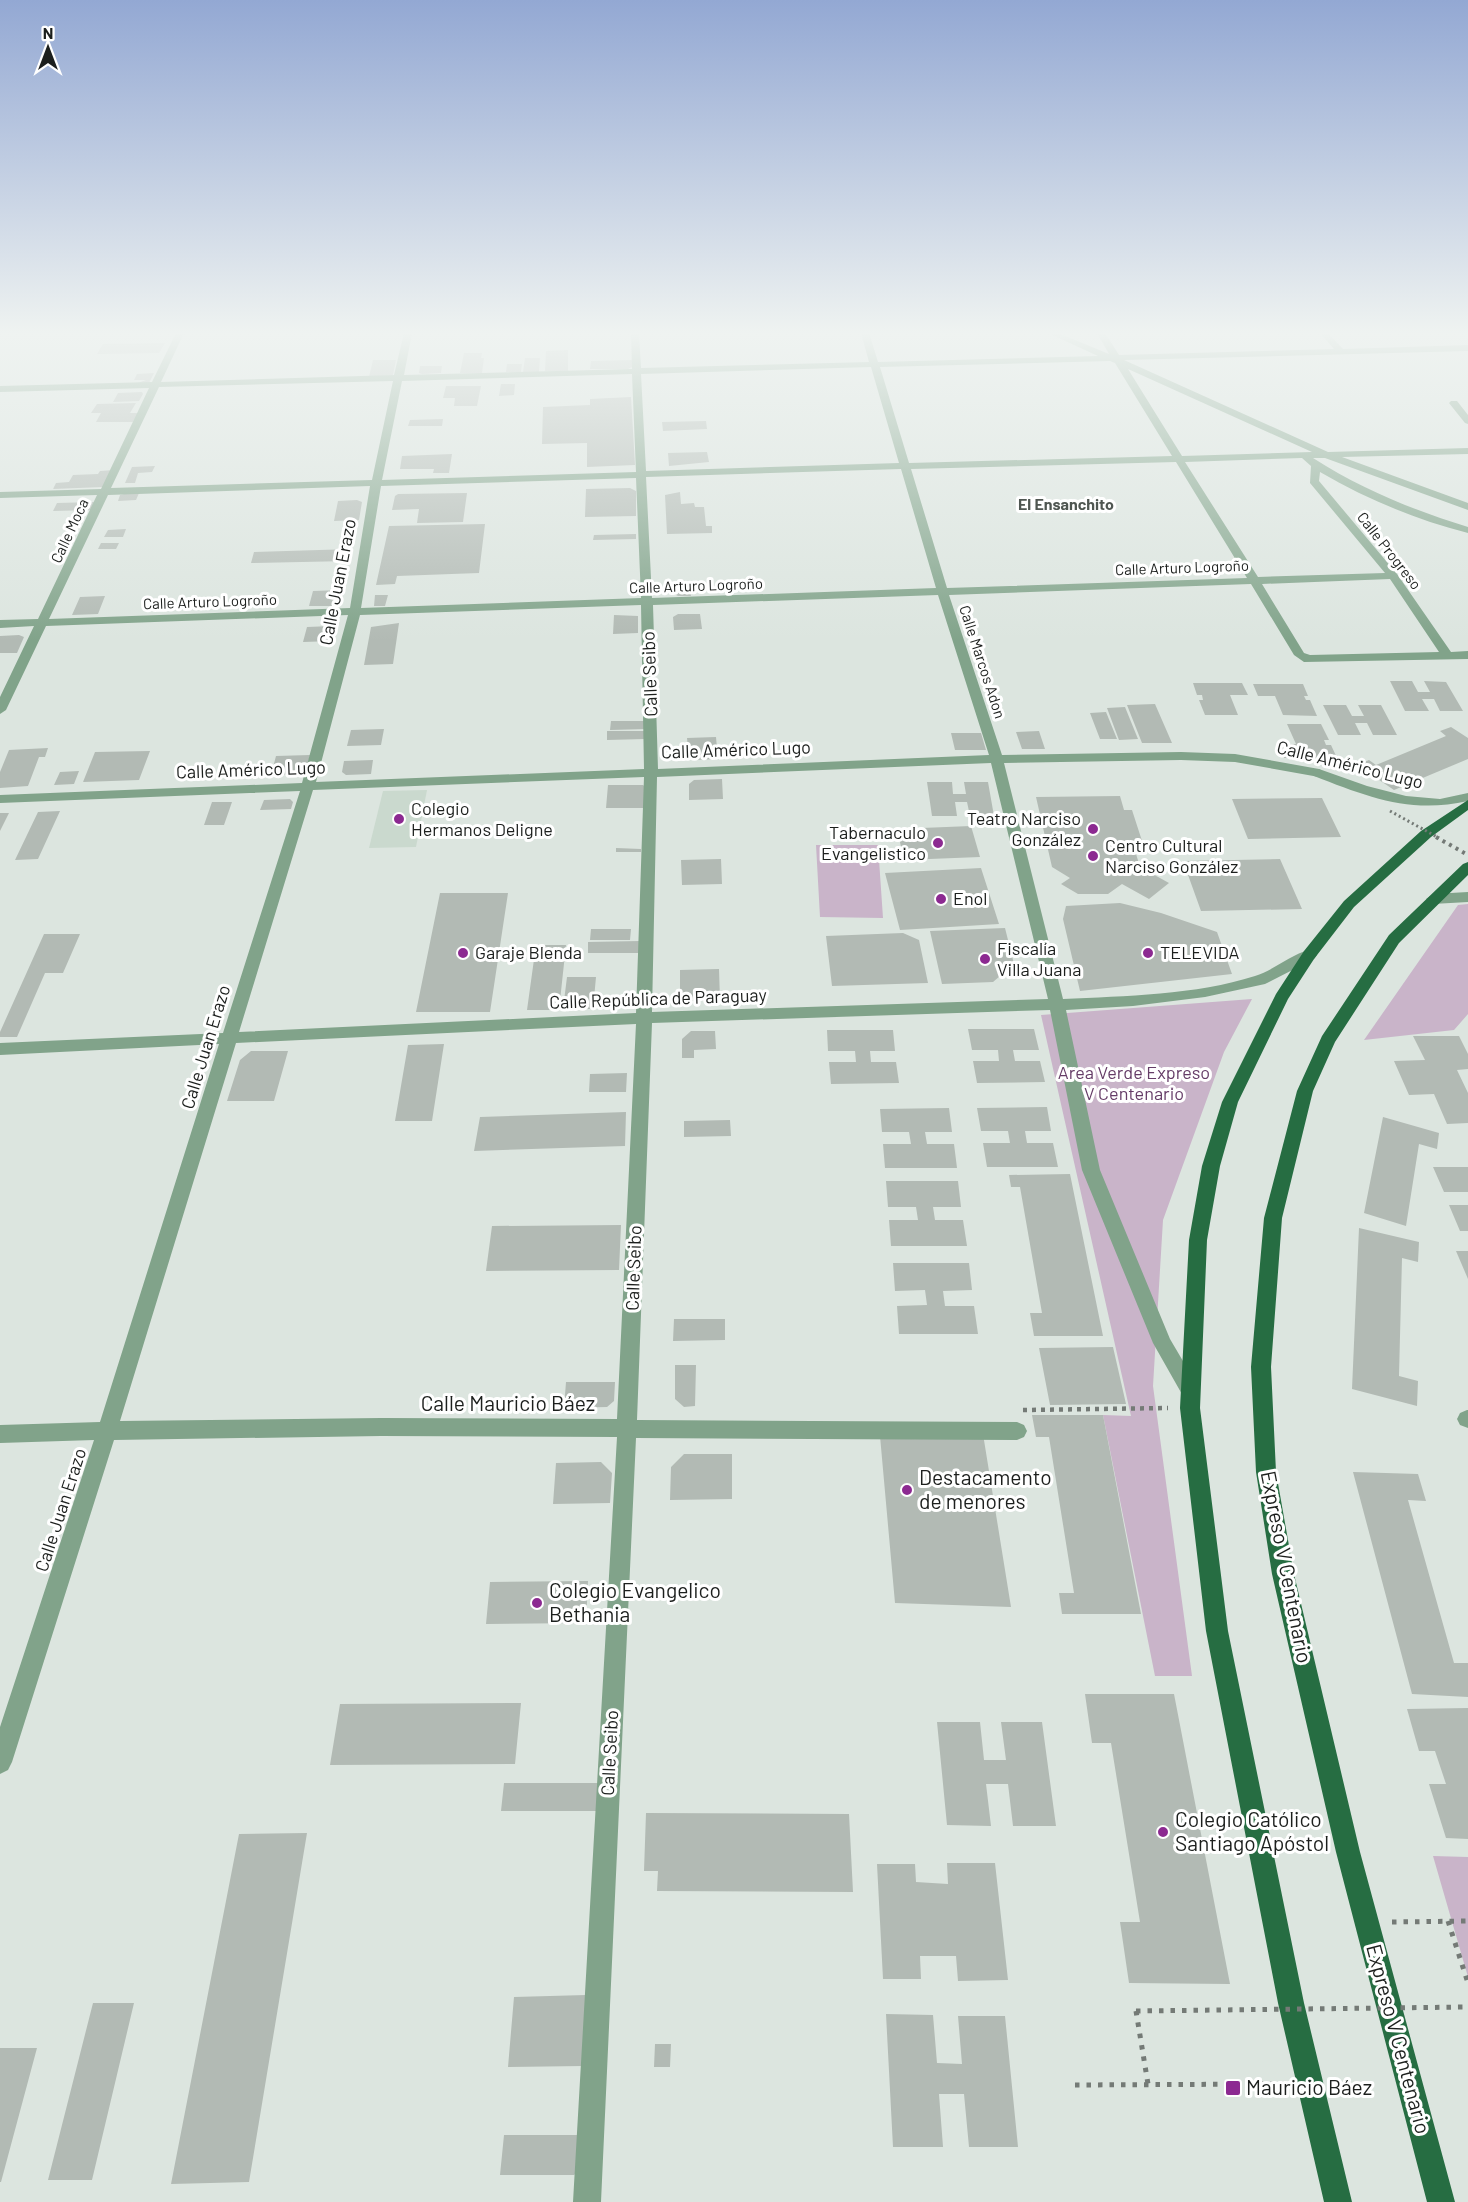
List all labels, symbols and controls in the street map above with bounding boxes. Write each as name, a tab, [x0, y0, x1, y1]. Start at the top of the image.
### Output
north arrow	[18, 18, 78, 78]
text: N	[43, 23, 53, 42]
district label: El Ensanchito	[1018, 494, 1114, 513]
street label: Calle Moca	[46, 496, 92, 566]
street label: Calle Progreso	[1354, 508, 1426, 593]
street label: Calle Juan Erazo	[314, 517, 360, 647]
street label: Calle Arturo Logroño	[1115, 556, 1249, 578]
street label: Calle Arturo Logroño	[629, 574, 763, 596]
street label: Calle Arturo Logroño	[143, 590, 277, 612]
street label: Calle Marcos Adon	[956, 603, 1010, 721]
street label: Calle Seibo	[637, 631, 661, 717]
street label: Calle Américo Lugo	[661, 735, 811, 763]
street label: Calle Américo Lugo	[1275, 735, 1426, 793]
street label: Calle Américo Lugo	[176, 755, 326, 783]
place label: Colegio Hermanos Deligne	[411, 797, 553, 840]
place label: Teatro Narciso González	[967, 807, 1081, 850]
marker: Colegio Hermanos Deligne	[392, 812, 406, 826]
place label: Tabernaculo Evangelistico	[821, 821, 926, 864]
marker: Teatro Narciso González	[1086, 822, 1100, 836]
place label: Centro Cultural Narciso González	[1105, 834, 1238, 877]
marker: Tabernaculo Evangelistico	[931, 836, 945, 850]
marker: Centro Cultural Narciso González	[1086, 849, 1100, 863]
place label: Enol	[953, 887, 987, 909]
marker: Enol	[934, 892, 948, 906]
place label: Fiscalía Villa Juana	[997, 937, 1081, 980]
place label: Garaje Blenda	[475, 941, 582, 963]
place label: TELEVIDA	[1160, 941, 1239, 963]
marker: Garaje Blenda	[456, 946, 470, 960]
marker: TELEVIDA	[1141, 946, 1155, 960]
marker: Fiscalía Villa Juana	[978, 952, 992, 966]
street label: Calle Juan Erazo	[176, 982, 234, 1111]
street label: Calle República de Paraguay	[549, 983, 767, 1013]
park label: Area Verde Expreso V Centenario	[1058, 1061, 1210, 1104]
street label: Calle Seibo	[621, 1225, 645, 1311]
street label: Calle Mauricio Báez	[421, 1390, 595, 1415]
street label: Calle Juan Erazo	[30, 1445, 90, 1574]
place label: Destacamento de menores	[919, 1464, 1052, 1513]
street label: Expreso V Centenario	[1257, 1468, 1318, 1665]
marker: Destacamento de menores	[900, 1483, 914, 1497]
place label: Colegio Evangelico Bethania	[549, 1577, 721, 1626]
marker: Colegio Evangelico Bethania	[530, 1596, 544, 1610]
street label: Calle Seibo	[596, 1710, 622, 1796]
place label: Colegio Católico Santiago Apóstol	[1175, 1806, 1329, 1855]
marker: Colegio Católico Santiago Apóstol	[1156, 1825, 1170, 1839]
street label: Expreso V Centenario	[1362, 1941, 1437, 2136]
place label: Mauricio Báez	[1246, 2074, 1372, 2099]
marker: Mauricio Báez	[1224, 2079, 1242, 2097]

